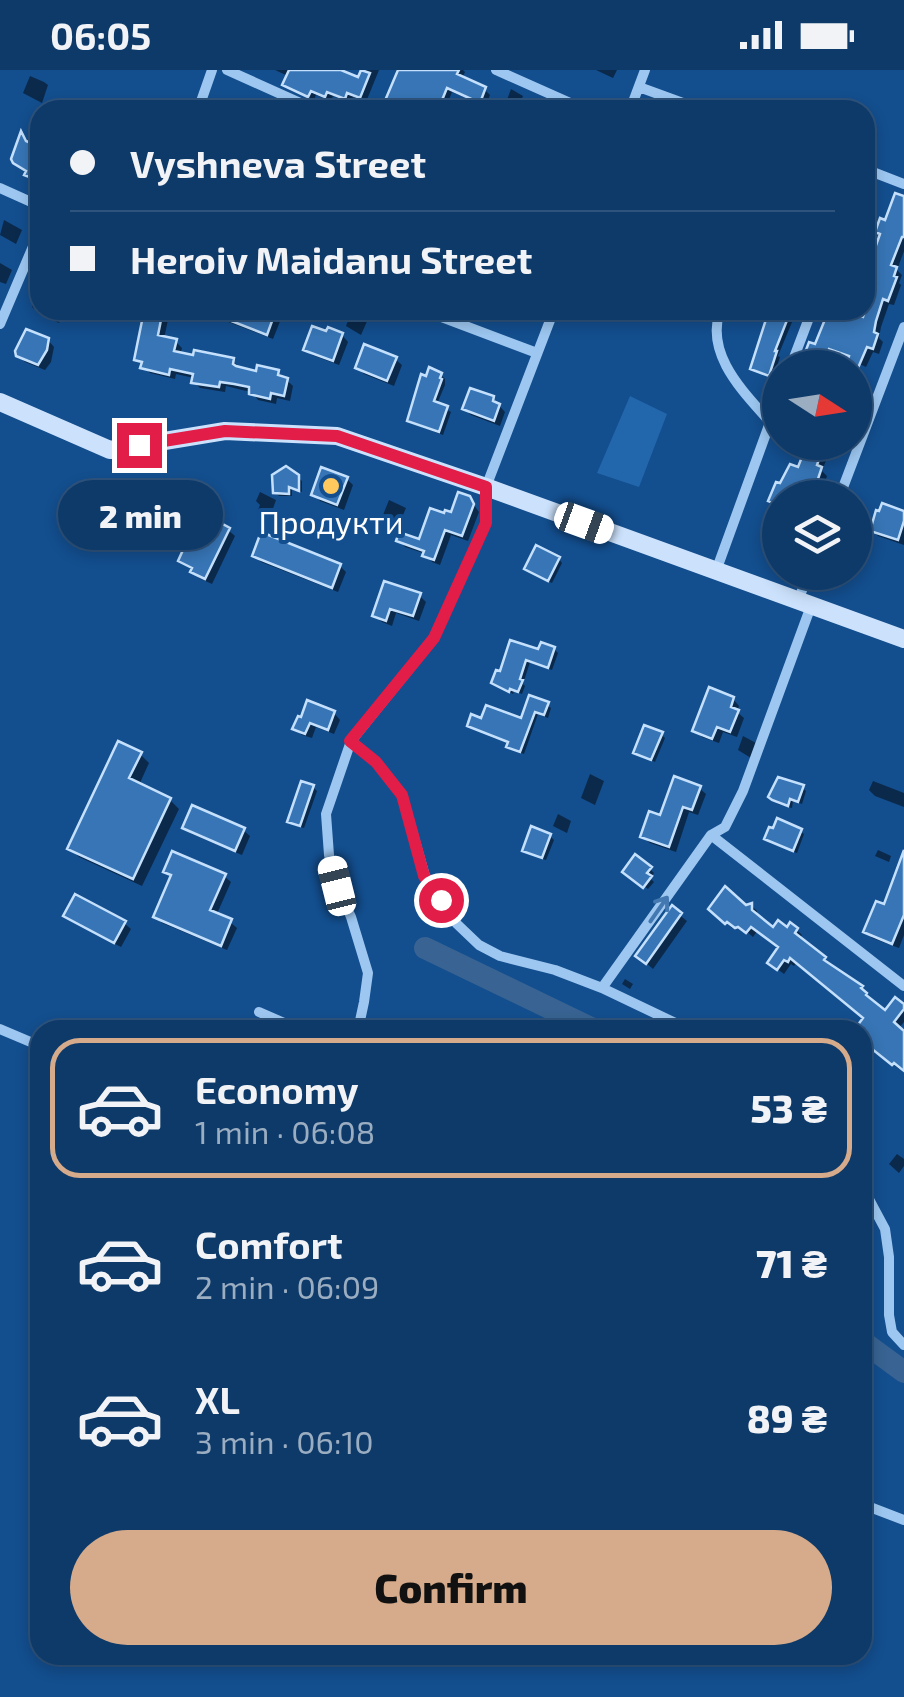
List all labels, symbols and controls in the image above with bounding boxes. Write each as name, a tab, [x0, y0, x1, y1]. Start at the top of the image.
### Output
text: 06:05	[50, 12, 151, 58]
text: Vyshneva Street	[130, 140, 426, 186]
text: Heroiv Maidanu Street	[130, 236, 532, 282]
north arrow	[762, 350, 872, 460]
map controls	[762, 350, 872, 590]
route end	[117, 423, 162, 468]
marker: Продукти	[320, 475, 342, 497]
callout: 2 min	[56, 480, 222, 550]
button: layers	[762, 480, 872, 590]
text: 2 min	[99, 496, 182, 534]
car	[551, 499, 617, 547]
place label: Продукти	[258, 502, 404, 541]
car	[315, 853, 359, 919]
route start	[419, 878, 464, 923]
one-way arrow	[648, 896, 669, 923]
icon: car	[75, 1063, 165, 1153]
text: Economy	[195, 1066, 359, 1112]
text: 53 ₴	[750, 1085, 827, 1131]
text: 1 min · 06:08	[195, 1112, 375, 1150]
icon: car	[75, 1218, 165, 1308]
text: Comfort	[195, 1221, 343, 1267]
text: 71 ₴	[756, 1240, 827, 1286]
text: 2 min · 06:09	[195, 1267, 379, 1305]
icon: car	[75, 1373, 165, 1463]
text: XL	[195, 1376, 240, 1422]
text: 89 ₴	[747, 1395, 827, 1441]
text: 3 min · 06:10	[195, 1422, 374, 1460]
button: Confirm	[70, 1530, 832, 1645]

